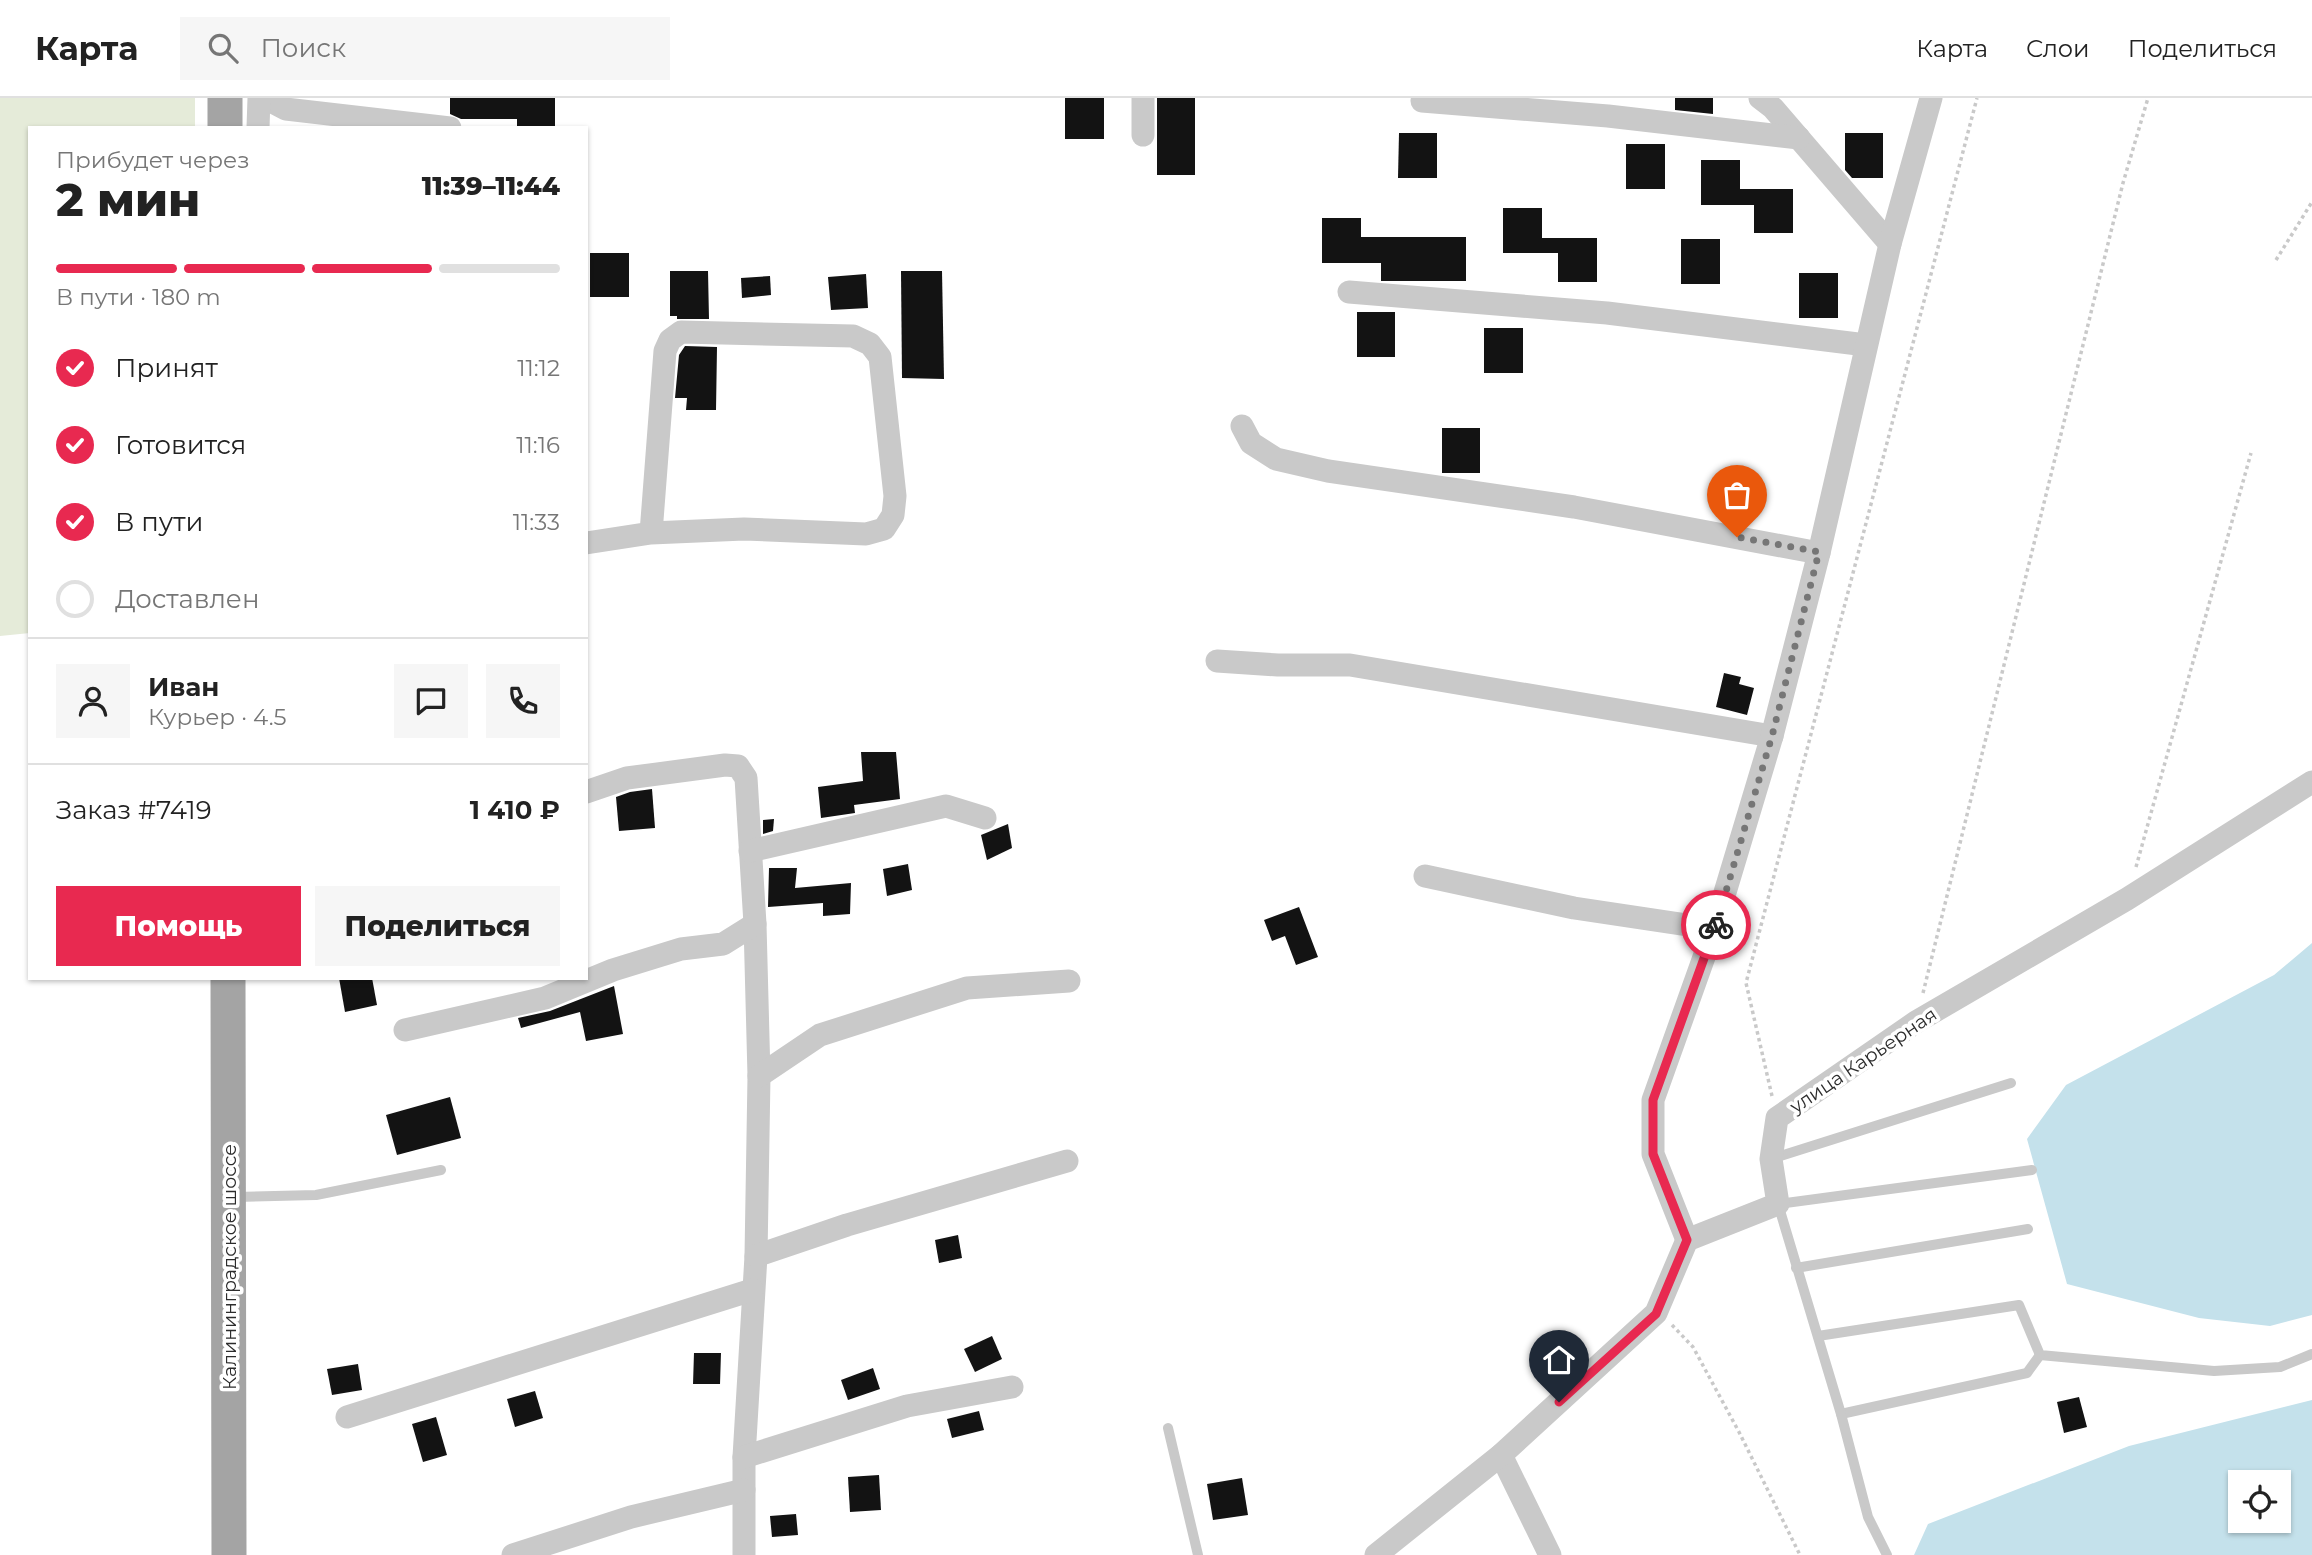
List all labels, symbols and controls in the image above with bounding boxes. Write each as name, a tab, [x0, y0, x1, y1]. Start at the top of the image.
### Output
search box	[180, 17, 670, 80]
text: Карта	[35, 28, 138, 68]
icon: search	[204, 29, 242, 67]
text: Поиск	[260, 32, 346, 64]
text: Карта	[1916, 34, 1988, 63]
text: Слои	[2026, 34, 2090, 63]
text: Поделиться	[2128, 34, 2277, 63]
text: Прибудет через	[56, 146, 250, 174]
text: 11:39–11:44	[422, 170, 560, 202]
text: 2 мин	[56, 171, 200, 228]
text: В пути · 180 m	[56, 283, 221, 311]
icon: check	[56, 349, 94, 387]
text: Принят	[115, 352, 218, 384]
text: 11:12	[517, 354, 560, 382]
icon: check	[56, 426, 94, 464]
text: Готовится	[115, 429, 246, 461]
text: 11:16	[516, 431, 560, 459]
pin	[1707, 465, 1767, 537]
icon: bag	[1718, 476, 1756, 514]
icon: check	[56, 503, 94, 541]
text: В пути	[115, 506, 204, 538]
text: 11:33	[513, 508, 560, 536]
text: Доставлен	[115, 583, 260, 615]
button: person	[56, 664, 130, 738]
button: chat	[394, 664, 468, 738]
button: phone	[486, 664, 560, 738]
text: Иван	[148, 671, 219, 703]
text: Курьер · 4.5	[148, 703, 287, 731]
text: Заказ #7419	[56, 794, 211, 826]
text: 1 410 ₽	[470, 794, 560, 826]
button: Помощь	[56, 886, 301, 966]
button: Поделиться	[315, 886, 560, 966]
courier	[1681, 890, 1751, 960]
icon: bike	[1697, 906, 1735, 944]
street label: улица Карьерная	[1785, 1003, 1941, 1119]
street label: Калининградское шоссе	[218, 1144, 241, 1390]
pin	[1529, 1330, 1589, 1402]
icon: home	[1540, 1341, 1578, 1379]
map controls	[2228, 1470, 2291, 1533]
button: locate	[2228, 1470, 2291, 1533]

